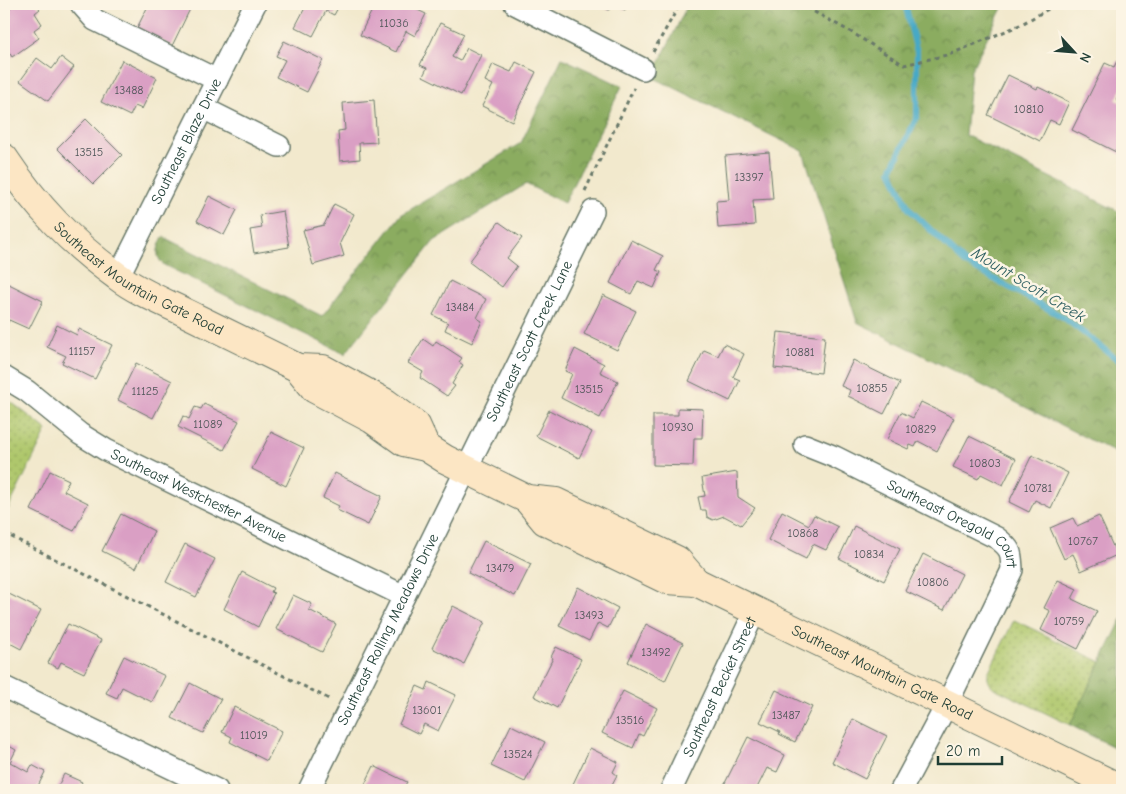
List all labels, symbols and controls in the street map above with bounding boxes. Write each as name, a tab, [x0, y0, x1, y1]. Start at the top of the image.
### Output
house number: 11036	[379, 16, 409, 30]
north arrow	[1048, 28, 1098, 78]
text: N	[1076, 50, 1095, 65]
street label: Southeast Blaze Drive	[147, 75, 225, 207]
house number: 13488	[115, 83, 144, 97]
house number: 10810	[1014, 102, 1044, 116]
house number: 13515	[75, 145, 103, 159]
house number: 13397	[735, 170, 764, 184]
street label: Southeast Mountain Gate Road	[50, 218, 226, 339]
water label: Mount Scott Creek	[968, 243, 1089, 326]
street label: Southeast Scott Creek Lane	[482, 257, 576, 425]
house number: 13484	[446, 300, 474, 314]
house number: 11157	[69, 344, 96, 358]
house number: 10881	[785, 345, 815, 359]
house number: 10855	[856, 381, 888, 395]
house number: 13515	[575, 382, 603, 396]
house number: 11125	[131, 384, 159, 398]
house number: 11089	[193, 417, 223, 431]
house number: 10930	[662, 420, 694, 434]
house number: 10829	[906, 422, 936, 436]
street label: Southeast Westchester Avenue	[108, 445, 290, 546]
house number: 10803	[969, 456, 1001, 470]
street label: Southeast Oregold Court	[884, 475, 1021, 569]
house number: 10781	[1024, 481, 1053, 495]
house number: 10868	[788, 526, 818, 540]
street label: Southeast Rolling Meadows Drive	[333, 530, 443, 728]
house number: 10767	[1068, 534, 1098, 548]
house number: 10834	[854, 547, 884, 561]
house number: 13479	[486, 561, 514, 575]
house number: 10806	[917, 575, 949, 589]
house number: 13493	[574, 608, 604, 622]
street label: Southeast Becket Street	[679, 613, 760, 760]
house number: 10759	[1054, 614, 1084, 628]
street label: Southeast Mountain Gate Road	[789, 621, 976, 724]
house number: 13492	[641, 645, 671, 659]
house number: 13601	[412, 703, 442, 717]
house number: 13487	[772, 708, 801, 722]
house number: 13516	[616, 713, 644, 727]
house number: 11019	[240, 728, 268, 742]
scale bar	[938, 734, 1002, 766]
text: 20 m	[946, 742, 980, 760]
house number: 13524	[503, 747, 533, 761]

